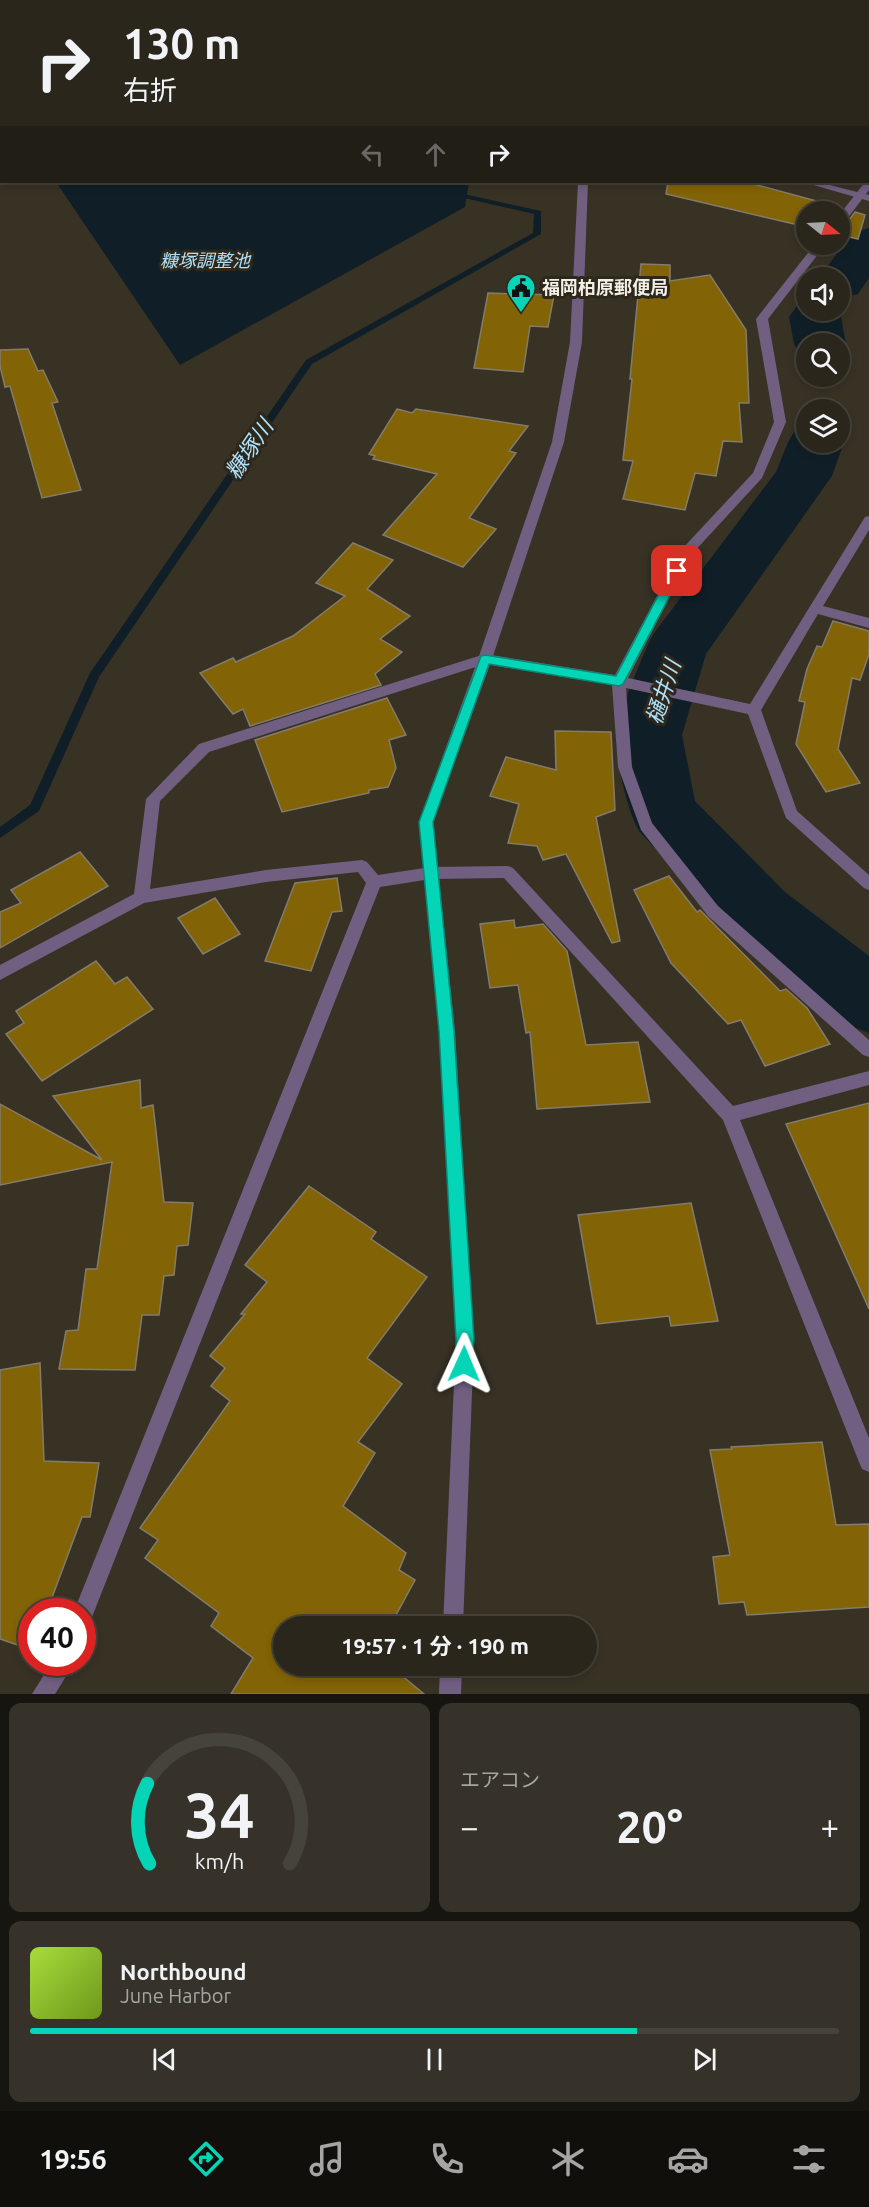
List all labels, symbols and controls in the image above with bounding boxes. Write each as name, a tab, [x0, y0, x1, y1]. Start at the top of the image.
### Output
text: 130 m	[123, 20, 240, 67]
icon: right	[24, 24, 102, 102]
text: 右折	[123, 75, 177, 105]
icon: left	[356, 138, 389, 171]
icon: ahead	[419, 138, 452, 171]
icon: right	[482, 138, 515, 171]
north arrow	[796, 201, 850, 255]
map controls	[796, 201, 850, 453]
water label: 糠塚調整池	[160, 250, 252, 270]
button: sound	[796, 267, 850, 321]
public building icon: 福岡柏原郵便局	[505, 272, 537, 314]
place label: 福岡柏原郵便局	[542, 277, 668, 297]
button: search	[796, 333, 850, 387]
button: layers	[796, 399, 850, 453]
water label: 糠塚川	[220, 413, 279, 483]
pin	[651, 545, 702, 596]
icon: arrive	[660, 554, 693, 587]
water label: 樋井川	[640, 655, 685, 727]
position arrow	[432, 1332, 496, 1396]
speed limit sign: 40	[18, 1598, 96, 1676]
text: 19:57 · 1 分 · 190 m	[341, 1633, 529, 1658]
text: エアコン	[460, 1768, 540, 1791]
text: 34	[184, 1780, 255, 1850]
text: 20°	[616, 1801, 683, 1852]
text: −	[460, 1808, 479, 1845]
text: +	[820, 1808, 839, 1845]
text: km/h	[195, 1850, 244, 1874]
text: Northbound	[120, 1959, 246, 1984]
text: June Harbor	[120, 1984, 231, 2007]
icon: previous	[148, 2043, 181, 2076]
icon: pause	[418, 2043, 451, 2076]
icon: next	[688, 2043, 721, 2076]
icon: directions	[185, 2138, 227, 2180]
icon: music	[306, 2138, 348, 2180]
icon: phone	[426, 2138, 468, 2180]
icon: climate	[547, 2138, 589, 2180]
icon: car	[667, 2138, 709, 2180]
icon: filters	[788, 2138, 830, 2180]
text: 19:56	[39, 2144, 107, 2174]

